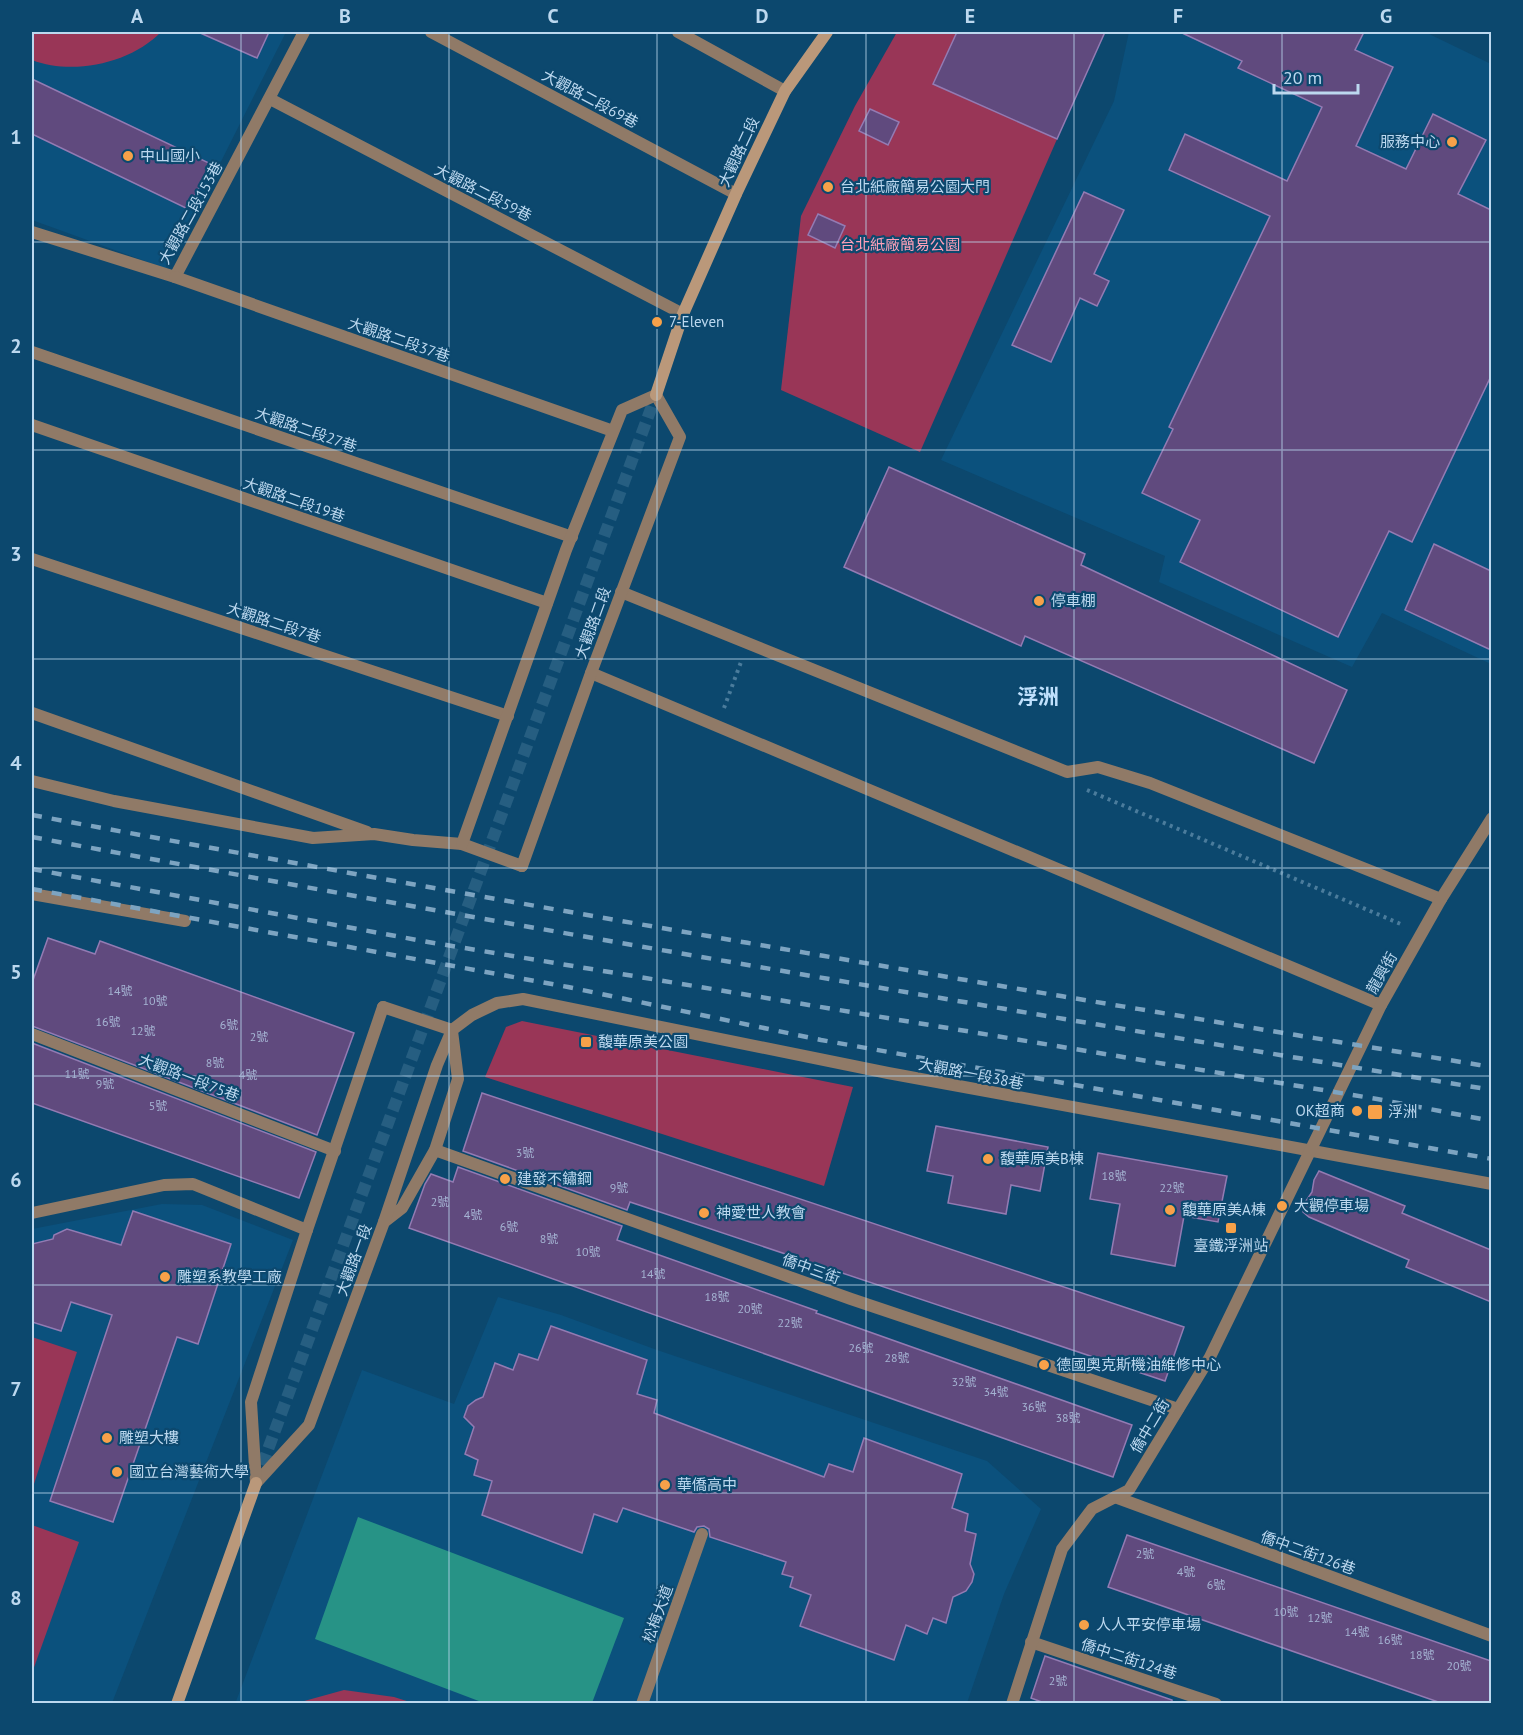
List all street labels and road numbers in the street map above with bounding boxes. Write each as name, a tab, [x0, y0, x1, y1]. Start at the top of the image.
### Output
street label: 大觀路二段69巷	[539, 65, 642, 132]
street label: 大觀路二段	[714, 114, 763, 190]
street label: 大觀路二段153巷	[154, 158, 227, 267]
street label: 大觀路二段59巷	[432, 160, 535, 225]
street label: 大觀路二段37巷	[346, 313, 453, 366]
street label: 大觀路二段27巷	[253, 403, 360, 456]
street label: 大觀路二段19巷	[241, 473, 348, 526]
street label: 大觀路二段	[571, 584, 614, 661]
street label: 大觀路二段7巷	[225, 598, 324, 647]
street label: 龍興街	[1362, 949, 1401, 997]
street label: 大觀路一段75巷	[136, 1050, 242, 1105]
street label: 大觀路一段38巷	[917, 1054, 1025, 1093]
street label: 大觀路一段	[332, 1221, 375, 1298]
street label: 僑中三街	[780, 1249, 843, 1288]
street label: 僑中二街	[1126, 1395, 1173, 1456]
street label: 僑中二街126巷	[1258, 1527, 1358, 1578]
street label: 松梅大道	[638, 1582, 677, 1645]
street label: 僑中二街124巷	[1079, 1634, 1179, 1683]

